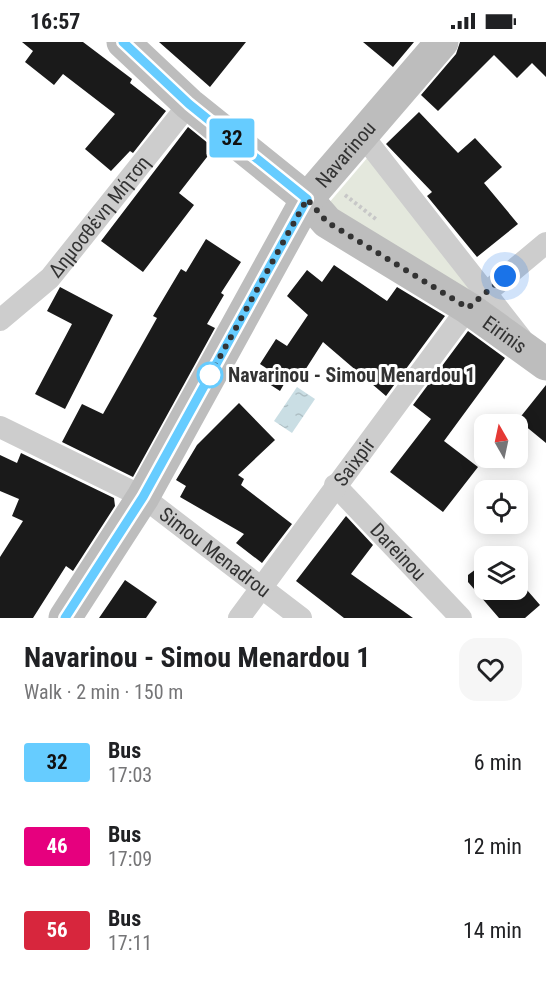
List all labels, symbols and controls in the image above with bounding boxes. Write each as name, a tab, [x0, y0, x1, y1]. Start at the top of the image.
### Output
text: 16:57	[30, 9, 81, 34]
street label: Navarinou	[310, 116, 381, 192]
line badge: 32	[205, 118, 259, 158]
text: 32	[221, 126, 243, 150]
street label: Δημοσθένη Μήτση	[43, 151, 155, 282]
your location	[490, 261, 520, 291]
street label: Eirinis	[478, 310, 532, 358]
marker: Navarinou - Simou Menardou 1	[197, 362, 223, 388]
place label: Navarinou - Simou Menardou 1	[228, 363, 475, 387]
north arrow	[474, 414, 528, 468]
map controls	[474, 414, 528, 600]
street label: Saixpir	[329, 433, 380, 491]
button: locate	[474, 480, 528, 534]
street label: Simou Menadrou	[155, 502, 275, 602]
street label: Dareinou	[365, 518, 431, 586]
button: layers	[474, 546, 528, 600]
button: heart	[459, 638, 522, 701]
text: Navarinou - Simou Menardou 1	[24, 641, 370, 674]
text: Walk · 2 min · 150 m	[24, 680, 183, 704]
text: Bus	[108, 738, 141, 763]
text: 32	[46, 750, 68, 774]
text: 6 min	[474, 750, 522, 775]
text: 17:03	[108, 763, 152, 787]
text: Bus	[108, 822, 141, 847]
text: 46	[46, 834, 68, 858]
text: 12 min	[463, 834, 522, 859]
text: 17:09	[108, 847, 152, 871]
text: Bus	[108, 906, 141, 931]
text: 56	[46, 918, 68, 942]
text: 14 min	[463, 918, 522, 943]
text: 17:11	[108, 931, 152, 955]

